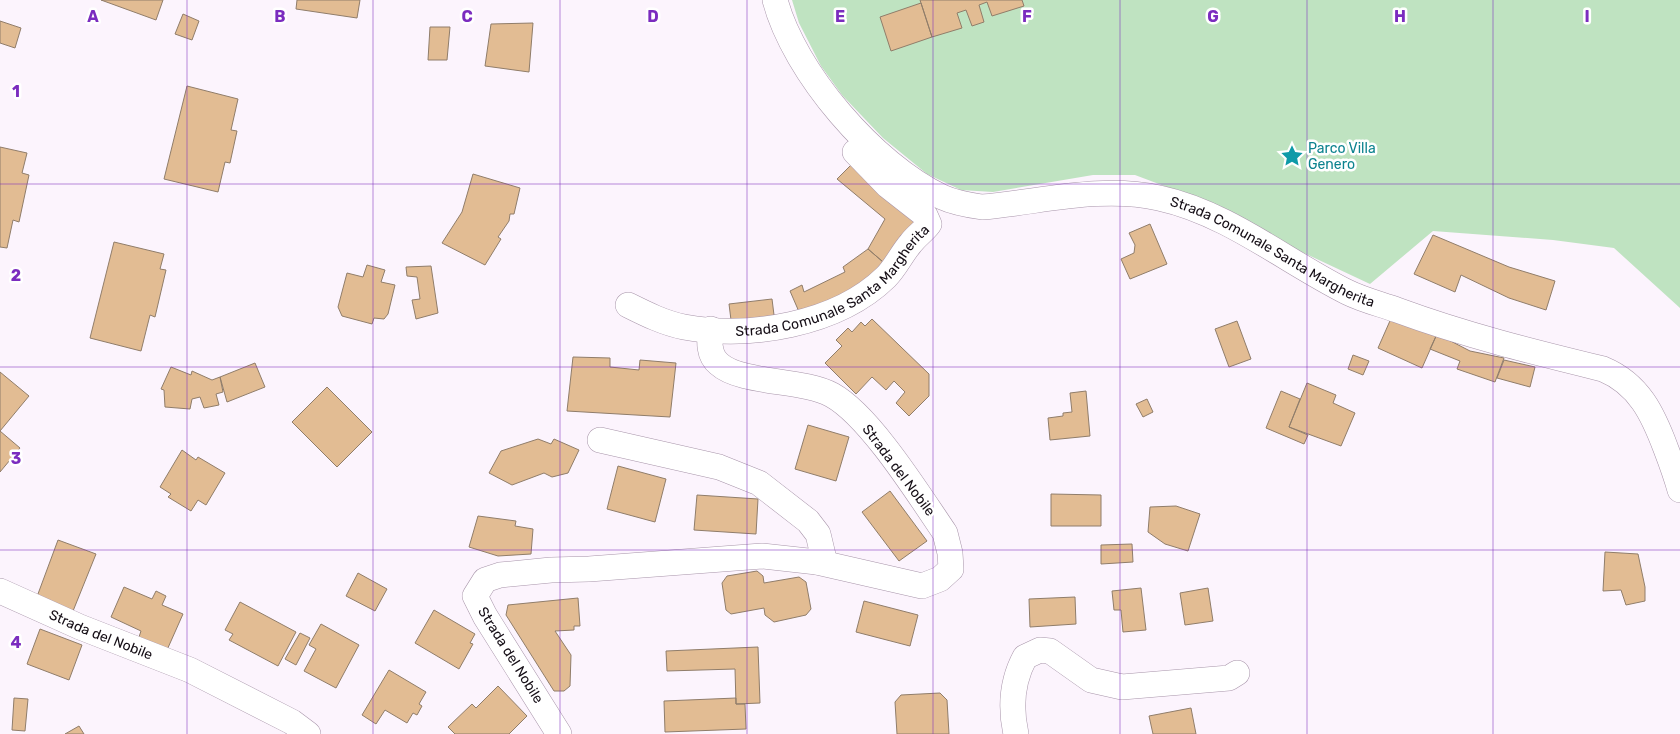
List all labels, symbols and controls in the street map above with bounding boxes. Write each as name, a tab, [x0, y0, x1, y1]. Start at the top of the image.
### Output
text: A	[87, 7, 99, 26]
text: B	[274, 7, 286, 26]
text: C	[461, 7, 473, 26]
text: D	[647, 7, 659, 26]
text: E	[835, 7, 845, 26]
text: F	[1022, 7, 1032, 26]
text: G	[1207, 7, 1219, 26]
text: H	[1394, 7, 1406, 26]
text: I	[1584, 7, 1590, 26]
text: 1	[12, 82, 20, 101]
place label: Parco Villa Genero	[1308, 140, 1376, 173]
place icon: Parco Villa Genero	[1279, 143, 1305, 169]
street label: Strada Comunale Santa Margherita	[1168, 193, 1377, 311]
street label: Strada Comunale Santa Margherita	[735, 221, 933, 340]
text: 2	[11, 266, 21, 285]
street label: Strada del Nobile	[859, 421, 939, 520]
text: 3	[11, 449, 21, 468]
street label: Strada del Nobile	[474, 604, 547, 707]
street label: Strada del Nobile	[46, 606, 155, 664]
text: 4	[11, 633, 22, 652]

